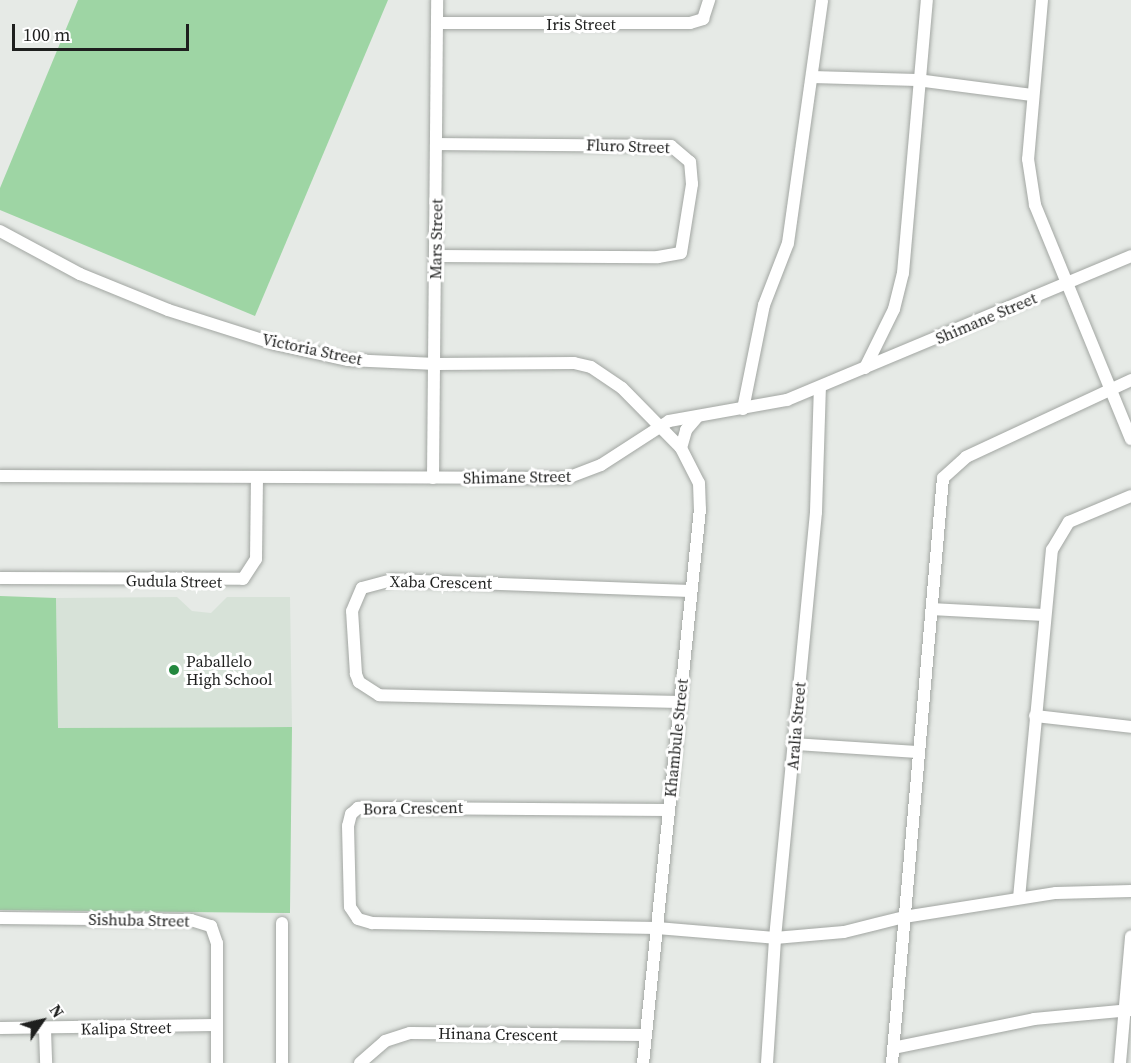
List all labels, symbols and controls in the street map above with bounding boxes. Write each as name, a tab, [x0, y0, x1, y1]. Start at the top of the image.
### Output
scale bar	[15, 12, 192, 50]
street label: Iris Street	[546, 14, 616, 34]
text: 100 m	[23, 22, 70, 47]
street label: Fluro Street	[586, 135, 670, 157]
street label: Mars Street	[426, 198, 446, 280]
street label: Shimane Street	[933, 288, 1039, 348]
street label: Victoria Street	[260, 329, 364, 369]
street label: Shimane Street	[463, 466, 571, 488]
street label: Gudula Street	[126, 571, 222, 591]
street label: Xaba Crescent	[390, 572, 492, 592]
place label: Paballelo High School	[186, 651, 272, 689]
marker: Paballelo High School	[167, 663, 181, 677]
street label: Khambule Street	[660, 678, 692, 798]
street label: Aralia Street	[783, 681, 809, 771]
street label: Bora Crescent	[363, 798, 463, 818]
street label: Sishuba Street	[88, 910, 190, 930]
north arrow	[12, 991, 72, 1051]
text: N	[45, 1000, 69, 1022]
street label: Kalipa Street	[81, 1018, 171, 1038]
street label: Hinana Crescent	[438, 1023, 558, 1045]

